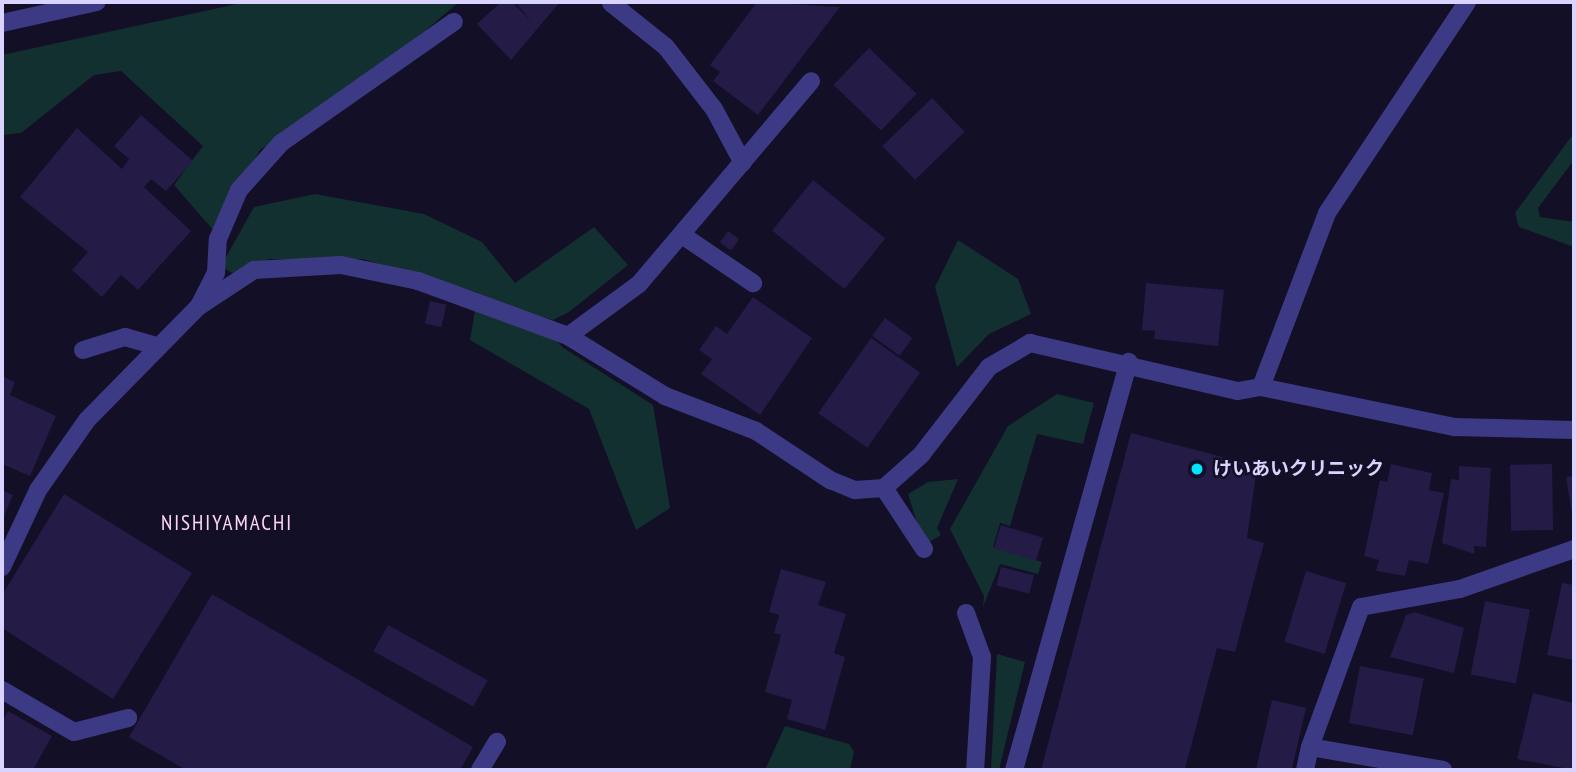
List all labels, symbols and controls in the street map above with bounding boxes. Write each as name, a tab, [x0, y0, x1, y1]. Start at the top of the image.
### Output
place label: けいあいクリニック	[1213, 458, 1384, 480]
marker: けいあいクリニック	[1187, 459, 1207, 479]
district label: NISHIYAMACHI	[162, 510, 292, 536]

